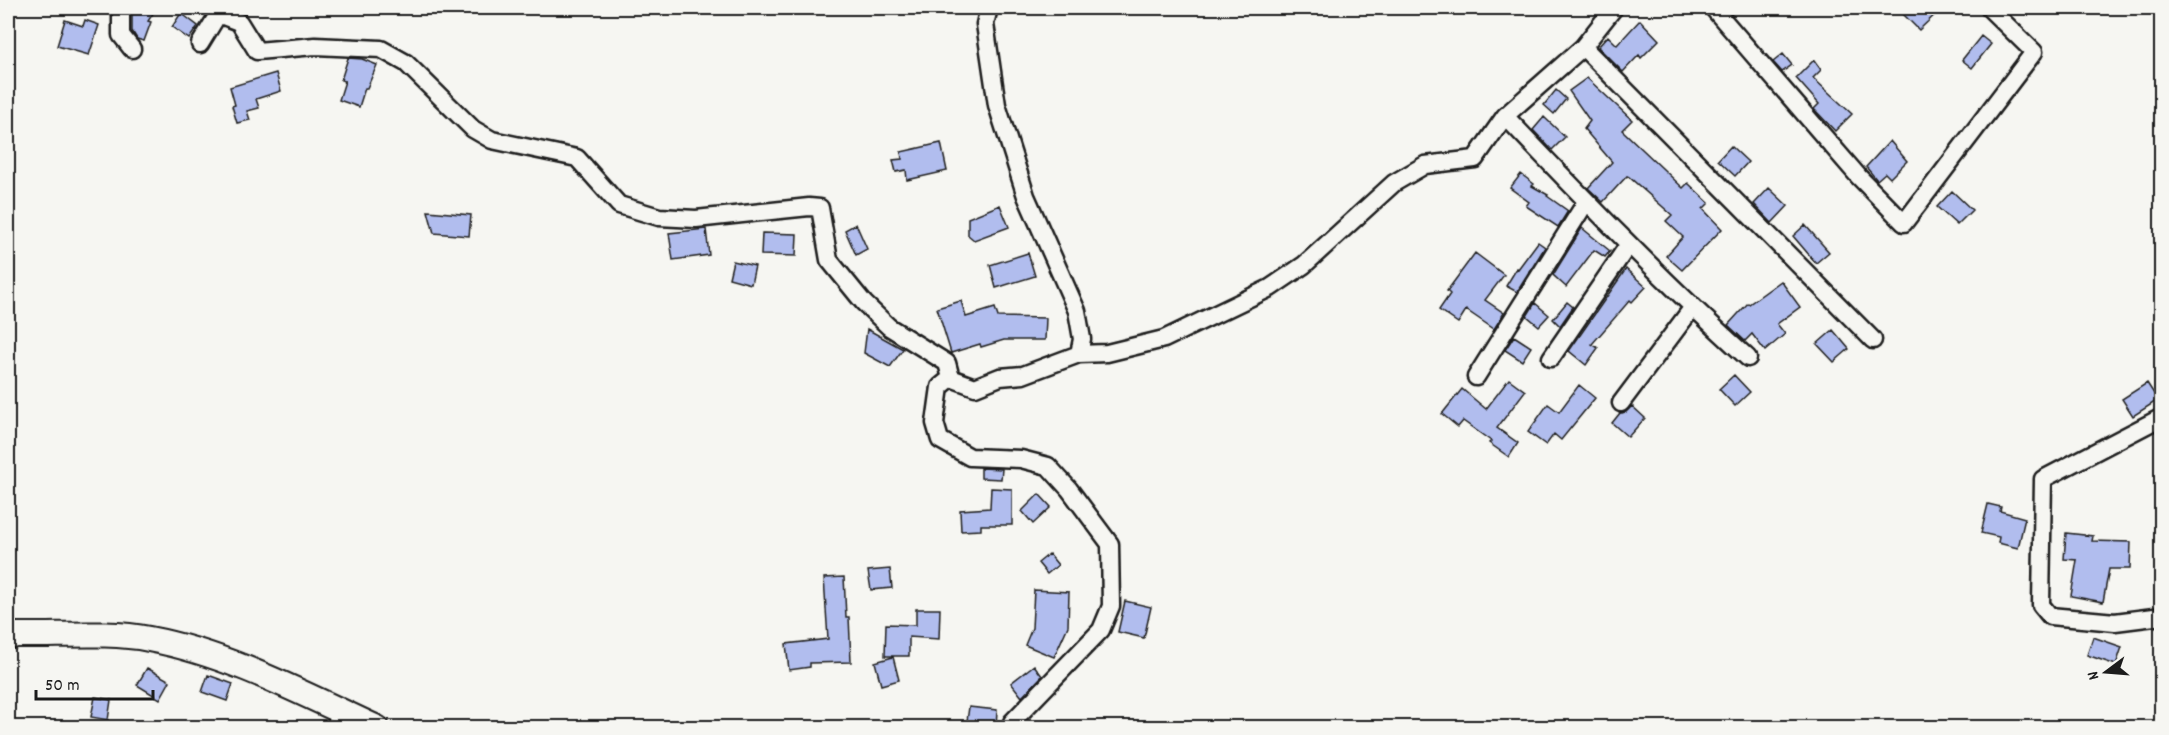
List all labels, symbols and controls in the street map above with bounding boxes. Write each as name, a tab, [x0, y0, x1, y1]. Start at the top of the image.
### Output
north arrow	[2076, 642, 2136, 702]
scale bar	[36, 663, 153, 701]
text: N	[2082, 668, 2106, 682]
text: 50 m	[45, 674, 80, 699]

